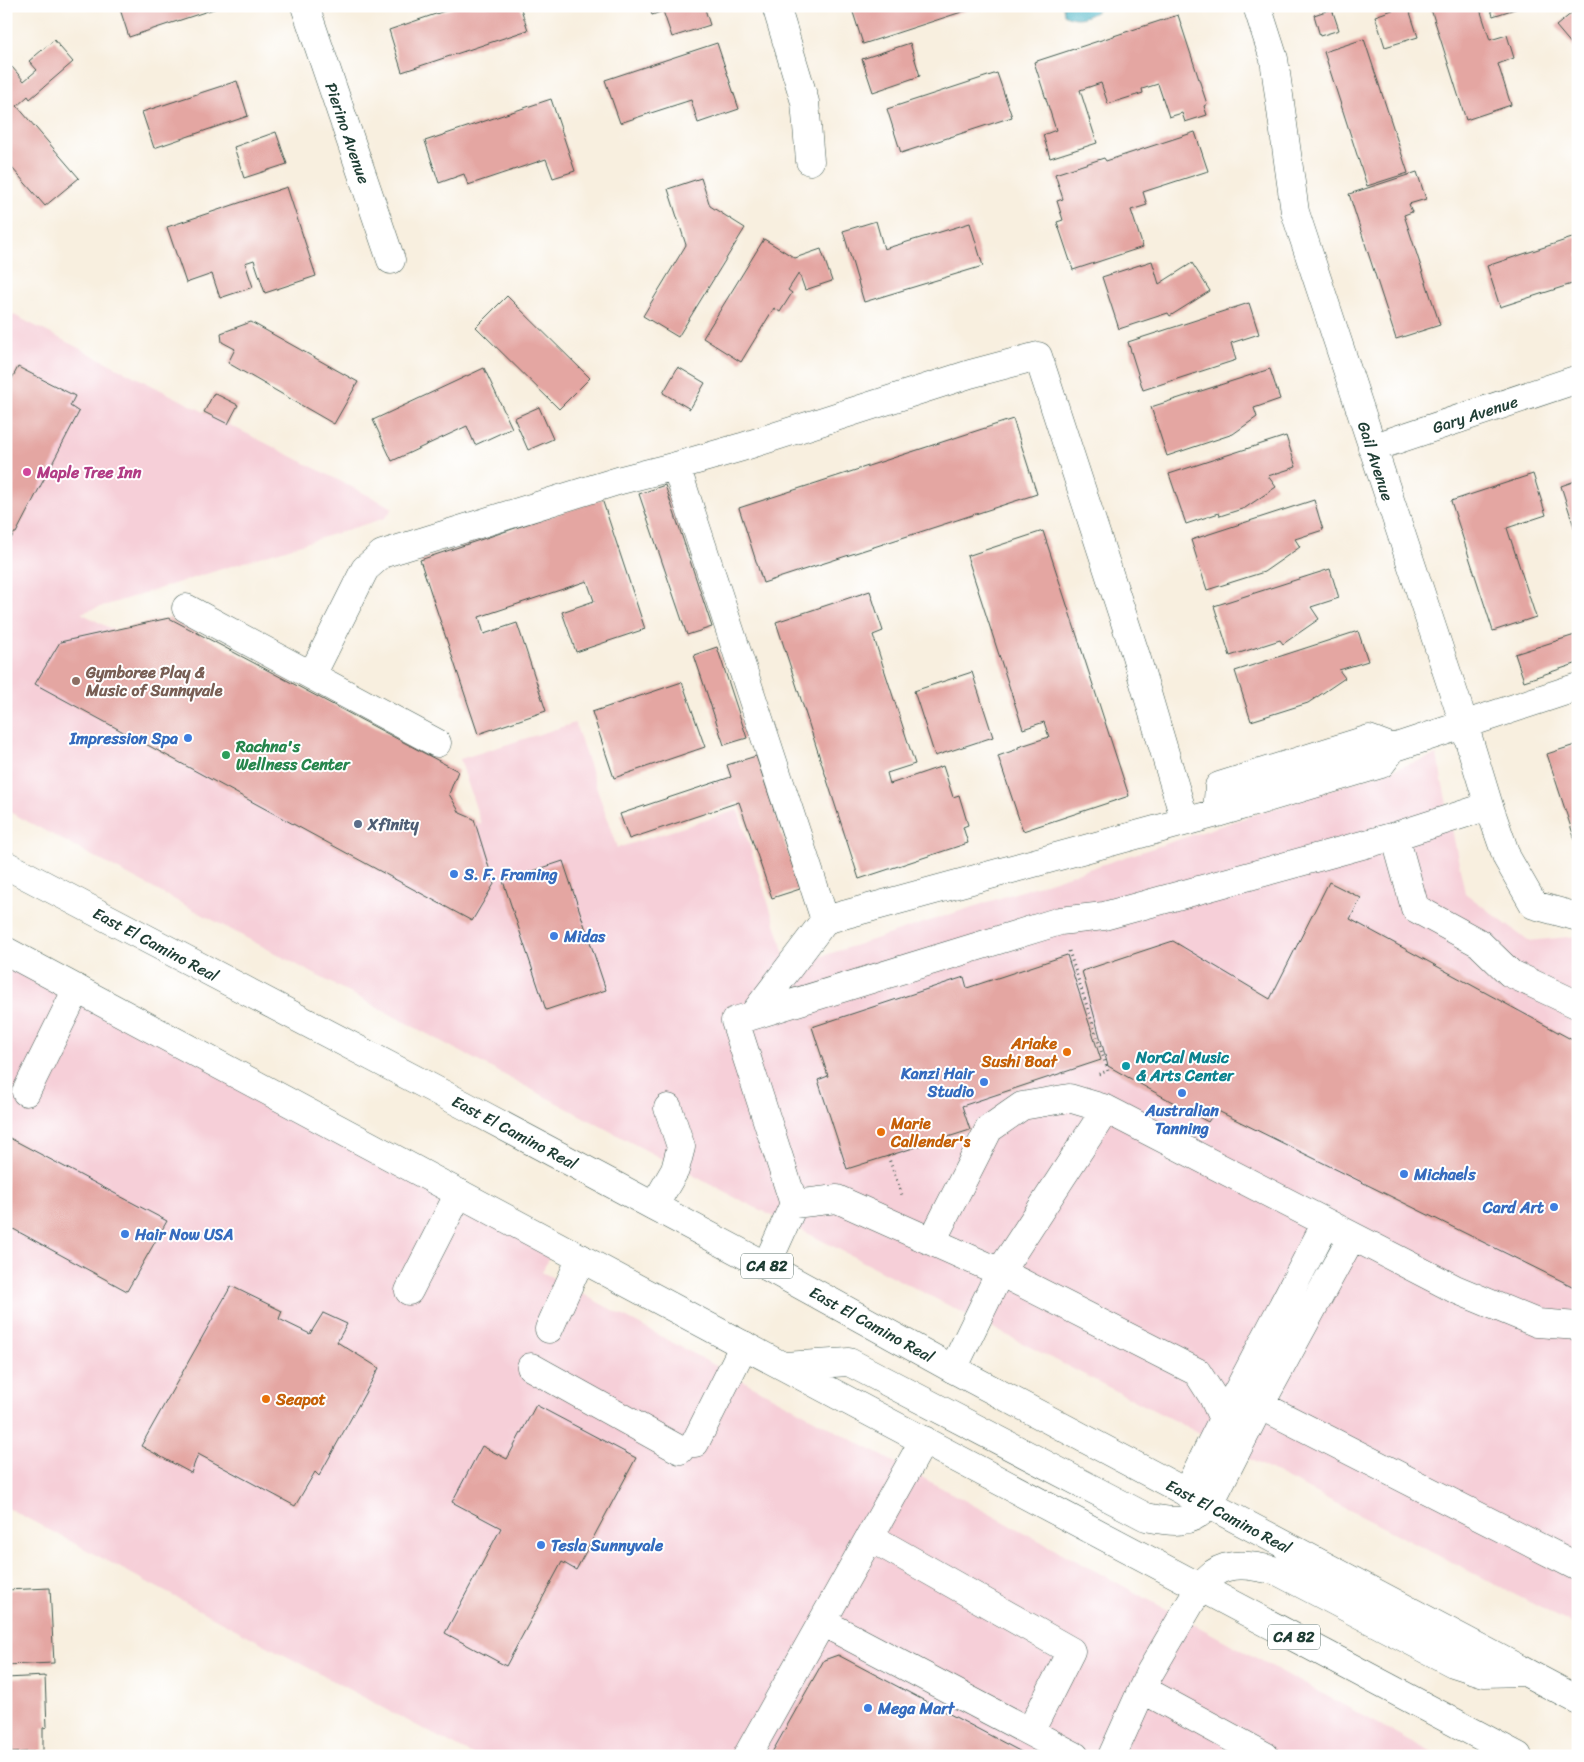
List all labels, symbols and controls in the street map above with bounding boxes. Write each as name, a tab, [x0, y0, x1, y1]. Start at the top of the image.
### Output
street label: Pierino Avenue	[317, 78, 378, 188]
street label: Gary Avenue	[1429, 387, 1522, 442]
street label: Gail Avenue	[1349, 418, 1402, 505]
place label: Maple Tree Inn	[36, 458, 142, 487]
marker: Maple Tree Inn	[21, 466, 33, 478]
place label: Gymboree Play & Music of Sunnyvale	[85, 658, 223, 705]
marker: Gymboree Play & Music of Sunnyvale	[70, 675, 82, 687]
place label: Impression Spa	[69, 724, 178, 753]
marker: Impression Spa	[182, 732, 194, 744]
place label: Rachna's Wellness Center	[235, 732, 351, 779]
marker: Rachna's Wellness Center	[220, 749, 232, 761]
place label: Xfinity	[367, 810, 419, 839]
marker: Xfinity	[352, 818, 364, 830]
place label: S. F. Framing	[463, 860, 558, 889]
marker: S. F. Framing	[448, 868, 460, 880]
street label: East El Camino Real	[88, 899, 224, 990]
place label: Midas	[563, 922, 606, 951]
marker: Midas	[548, 930, 560, 942]
place label: Ariake Sushi Boat	[980, 1029, 1059, 1076]
place label: NorCal Music & Arts Center	[1135, 1043, 1235, 1090]
marker: Ariake Sushi Boat	[1061, 1046, 1073, 1058]
place label: Kanzi Hair Studio	[900, 1059, 975, 1106]
marker: NorCal Music & Arts Center	[1120, 1060, 1132, 1072]
marker: Kanzi Hair Studio	[978, 1076, 990, 1088]
street label: East El Camino Real	[447, 1087, 583, 1178]
marker: Australian Tanning	[1176, 1087, 1188, 1099]
place label: Australian Tanning	[1144, 1096, 1219, 1143]
place label: Marie Callender's	[890, 1109, 971, 1156]
marker: Marie Callender's	[875, 1126, 887, 1138]
place label: Michaels	[1413, 1160, 1476, 1189]
marker: Michaels	[1398, 1168, 1410, 1180]
place label: Card Art	[1482, 1193, 1544, 1222]
marker: Card Art	[1548, 1201, 1560, 1213]
place label: Hair Now USA	[134, 1220, 233, 1249]
marker: Hair Now USA	[119, 1228, 131, 1240]
road number: CA 82	[741, 1254, 793, 1278]
street label: East El Camino Real	[804, 1278, 940, 1371]
place label: Seapot	[275, 1385, 326, 1414]
marker: Seapot	[260, 1393, 272, 1405]
street label: East El Camino Real	[1161, 1471, 1297, 1562]
place label: Tesla Sunnyvale	[551, 1531, 664, 1560]
marker: Tesla Sunnyvale	[535, 1539, 547, 1551]
road number: CA 82	[1268, 1624, 1320, 1650]
place label: Mega Mart	[877, 1694, 956, 1723]
marker: Mega Mart	[862, 1702, 874, 1714]

